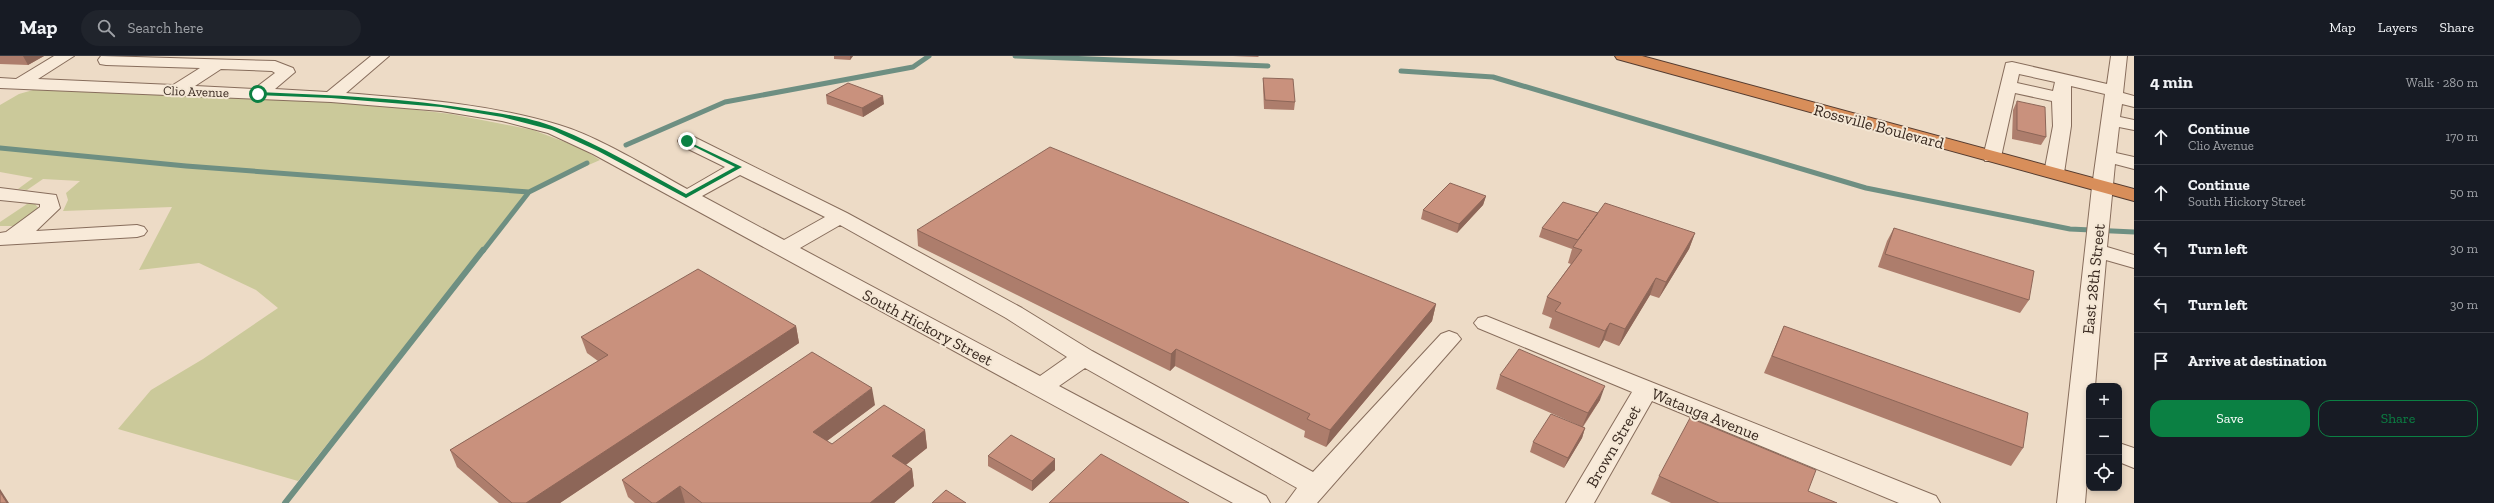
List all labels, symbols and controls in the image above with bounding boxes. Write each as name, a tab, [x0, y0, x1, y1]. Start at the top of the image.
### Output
search box	[81, 10, 361, 46]
text: Map	[20, 16, 57, 39]
icon: search	[95, 17, 117, 39]
text: Search here	[127, 19, 203, 37]
text: Map	[2329, 19, 2356, 36]
text: Layers	[2378, 19, 2417, 36]
text: Share	[2439, 19, 2474, 36]
text: 4 min	[2150, 72, 2193, 92]
text: Walk · 280 m	[2406, 75, 2478, 90]
street label: Clio Avenue	[163, 83, 229, 100]
route start	[249, 85, 267, 103]
street label: Rossville Boulevard	[1812, 100, 1946, 153]
text: Continue	[2188, 120, 2250, 138]
icon: ahead	[2150, 126, 2172, 148]
text: 170 m	[2445, 129, 2478, 144]
route end	[678, 132, 696, 150]
text: Clio Avenue	[2188, 138, 2254, 153]
text: Continue	[2188, 176, 2250, 194]
icon: ahead	[2150, 182, 2172, 204]
text: 50 m	[2450, 185, 2478, 200]
text: South Hickory Street	[2188, 194, 2305, 209]
street label: East 28th Street	[2078, 223, 2109, 335]
icon: left	[2150, 238, 2172, 260]
text: Turn left	[2188, 240, 2248, 258]
text: 30 m	[2450, 241, 2478, 256]
street label: South Hickory Street	[859, 285, 996, 370]
icon: left	[2150, 294, 2172, 316]
text: Turn left	[2188, 296, 2248, 314]
text: 30 m	[2450, 297, 2478, 312]
icon: arrive	[2150, 350, 2172, 372]
text: Arrive at destination	[2188, 352, 2327, 370]
map controls	[2086, 383, 2122, 491]
button: +	[2086, 383, 2122, 419]
street label: Watauga Avenue	[1649, 384, 1763, 445]
button: Save	[2150, 400, 2310, 437]
button: Share	[2318, 400, 2478, 437]
street label: Brown Street	[1582, 402, 1645, 491]
button: −	[2086, 419, 2122, 455]
button: locate	[2086, 455, 2122, 491]

